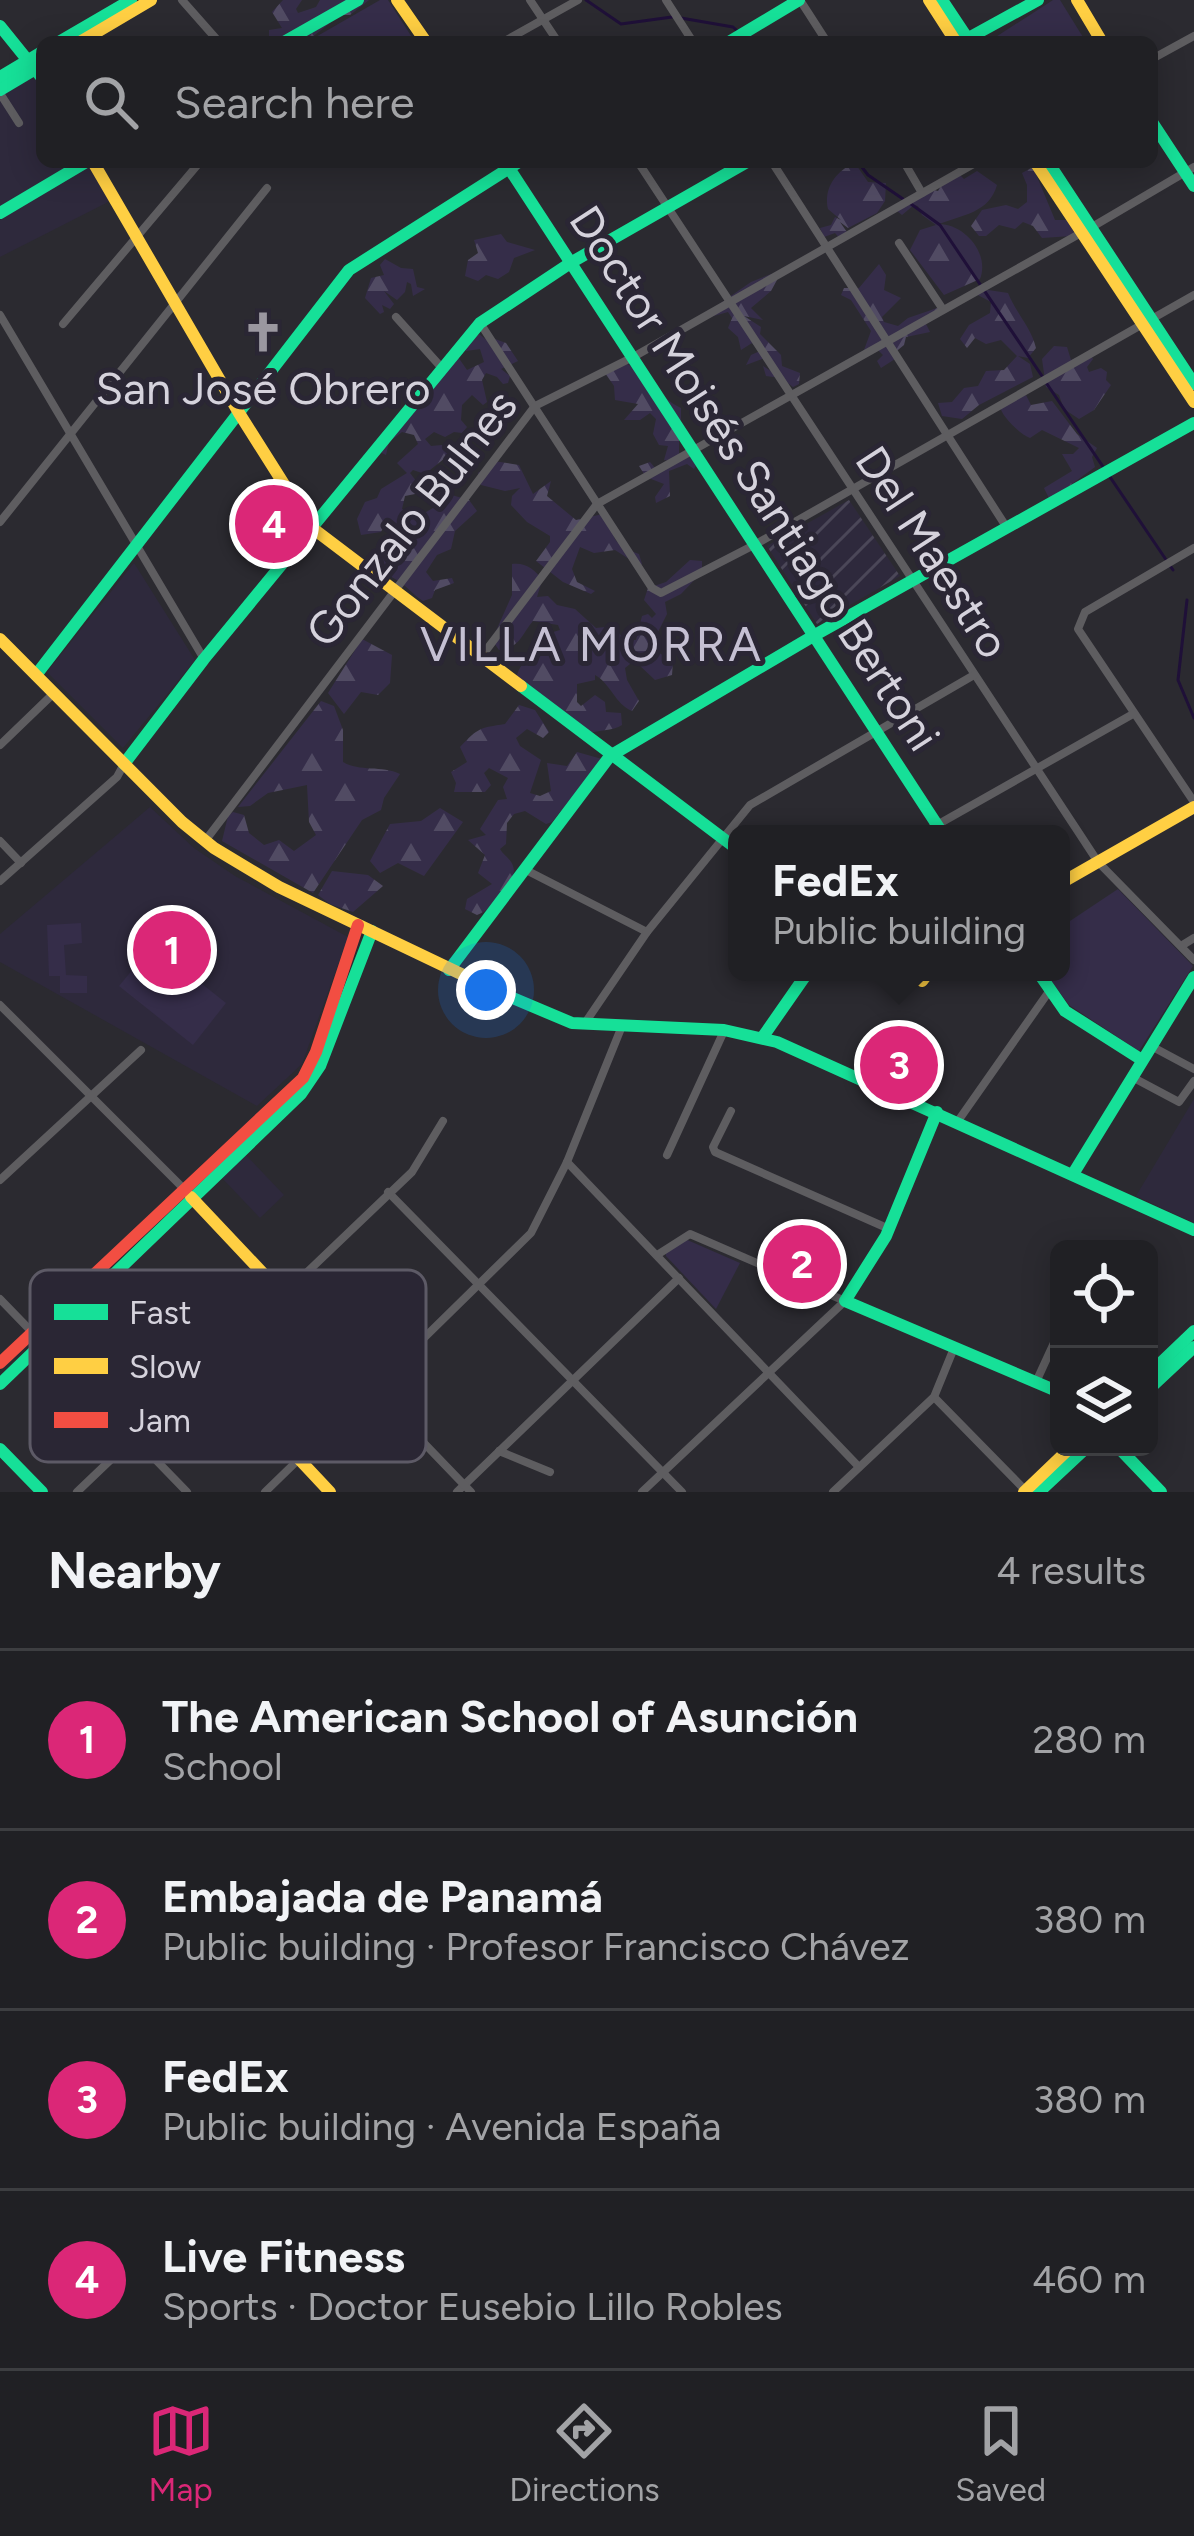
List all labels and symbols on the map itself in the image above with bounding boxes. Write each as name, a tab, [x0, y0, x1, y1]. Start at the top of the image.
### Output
street label: Doctor Moisés Santiago Bertoni	[558, 196, 952, 760]
church icon: San José Obrero	[240, 309, 286, 355]
place label: San José Obrero	[95, 361, 431, 415]
street label: Gonzalo Bulnes	[294, 379, 528, 657]
street label: Del Maestro	[845, 436, 1021, 668]
pin: 4	[235, 479, 313, 569]
district label: VILLA MORRA	[420, 615, 764, 673]
pin: 1	[133, 905, 211, 995]
your location	[456, 960, 516, 1020]
pin: 3	[860, 1020, 938, 1110]
pin: 2	[763, 1219, 841, 1309]
legend	[30, 1270, 426, 1462]
text: Fast	[129, 1293, 191, 1332]
text: Slow	[129, 1347, 201, 1386]
text: Jam	[129, 1401, 191, 1440]

